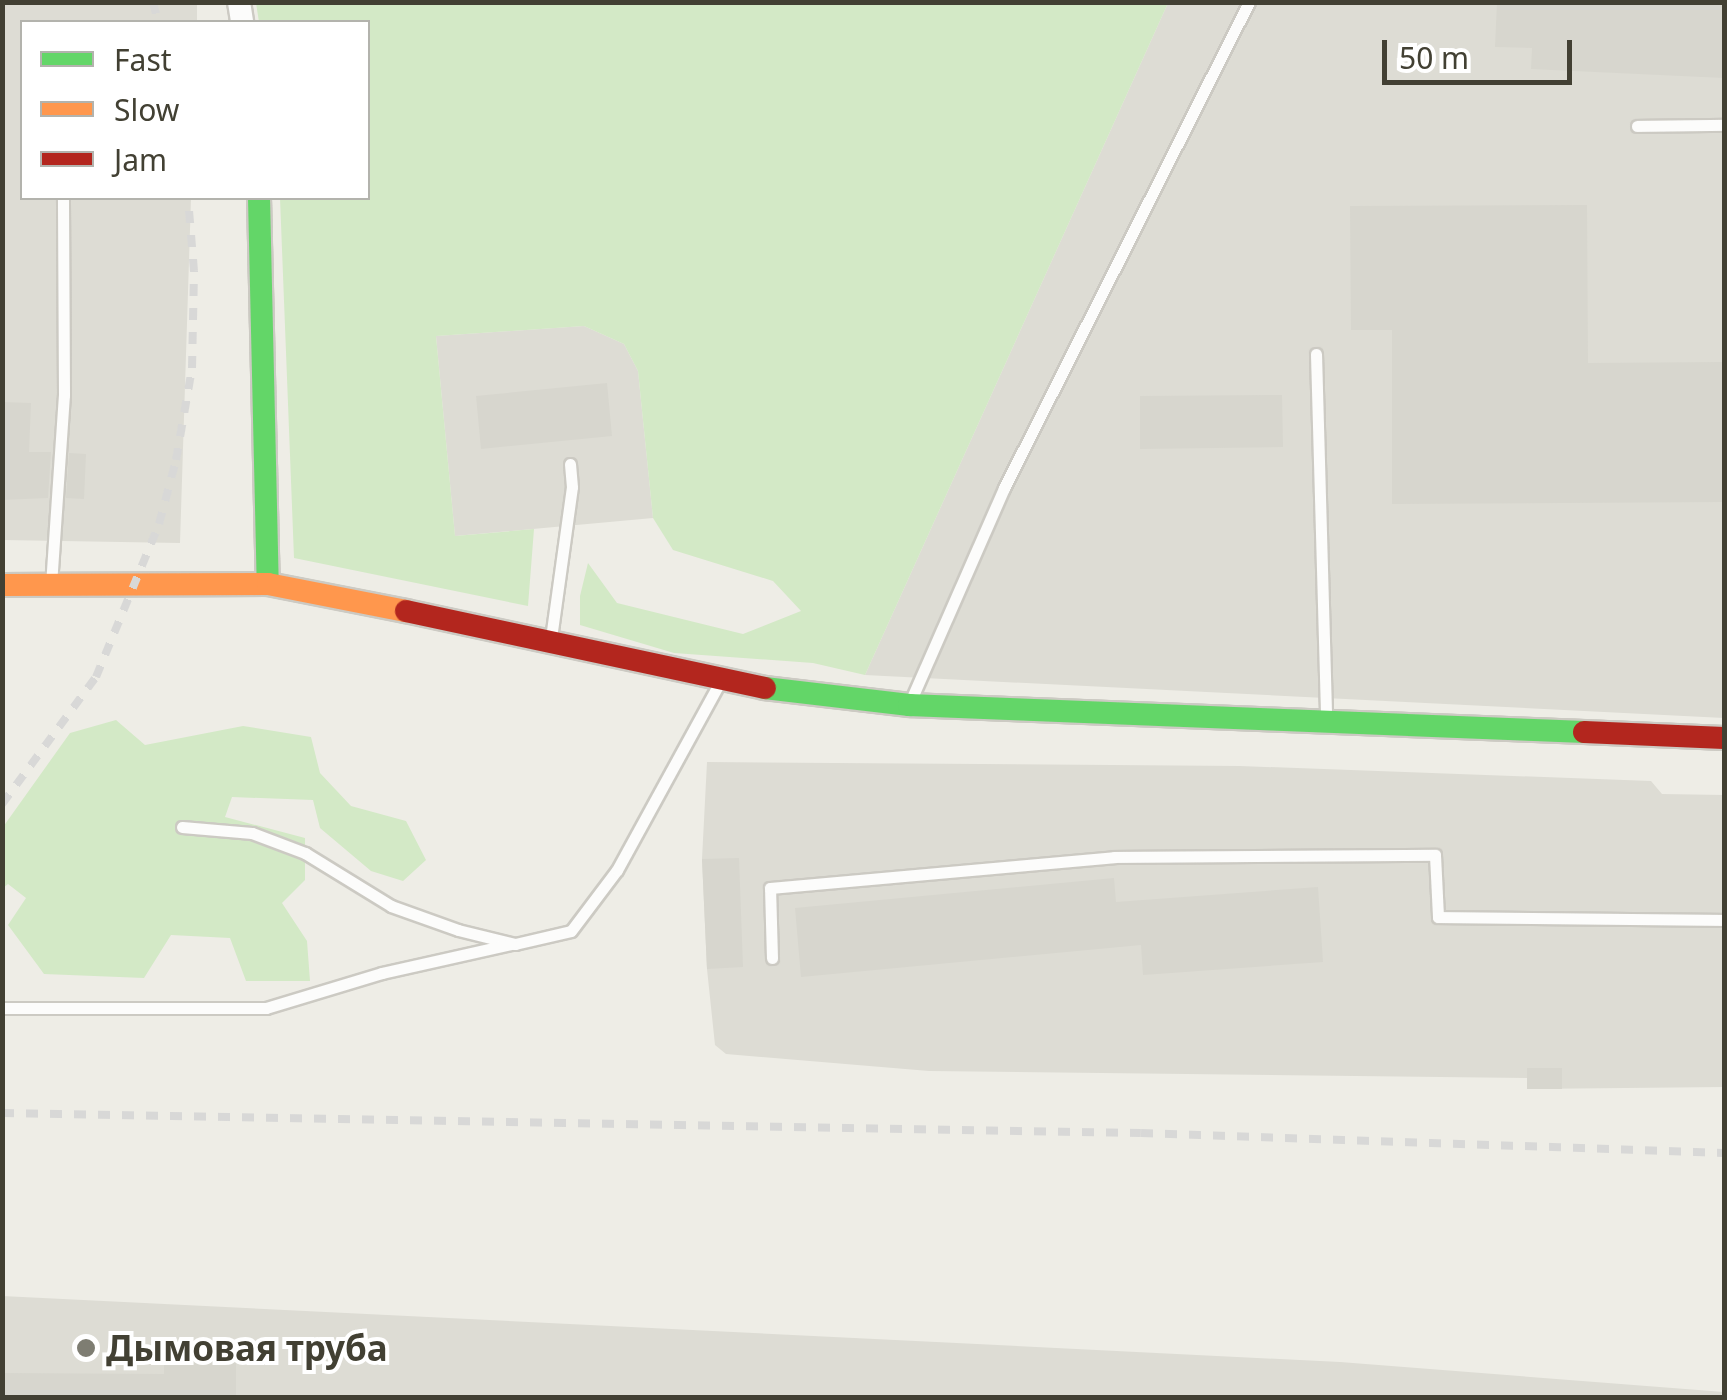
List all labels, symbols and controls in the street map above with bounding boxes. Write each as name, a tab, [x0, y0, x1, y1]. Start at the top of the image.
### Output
legend	[20, 20, 370, 200]
scale bar	[1387, 20, 1577, 82]
text: 50 m	[1399, 37, 1469, 78]
text: Fast	[114, 39, 172, 80]
text: Slow	[114, 89, 179, 130]
text: Jam	[114, 139, 167, 180]
place label: Дымовая труба	[106, 1327, 388, 1369]
marker: Дымовая труба	[75, 1337, 97, 1359]

